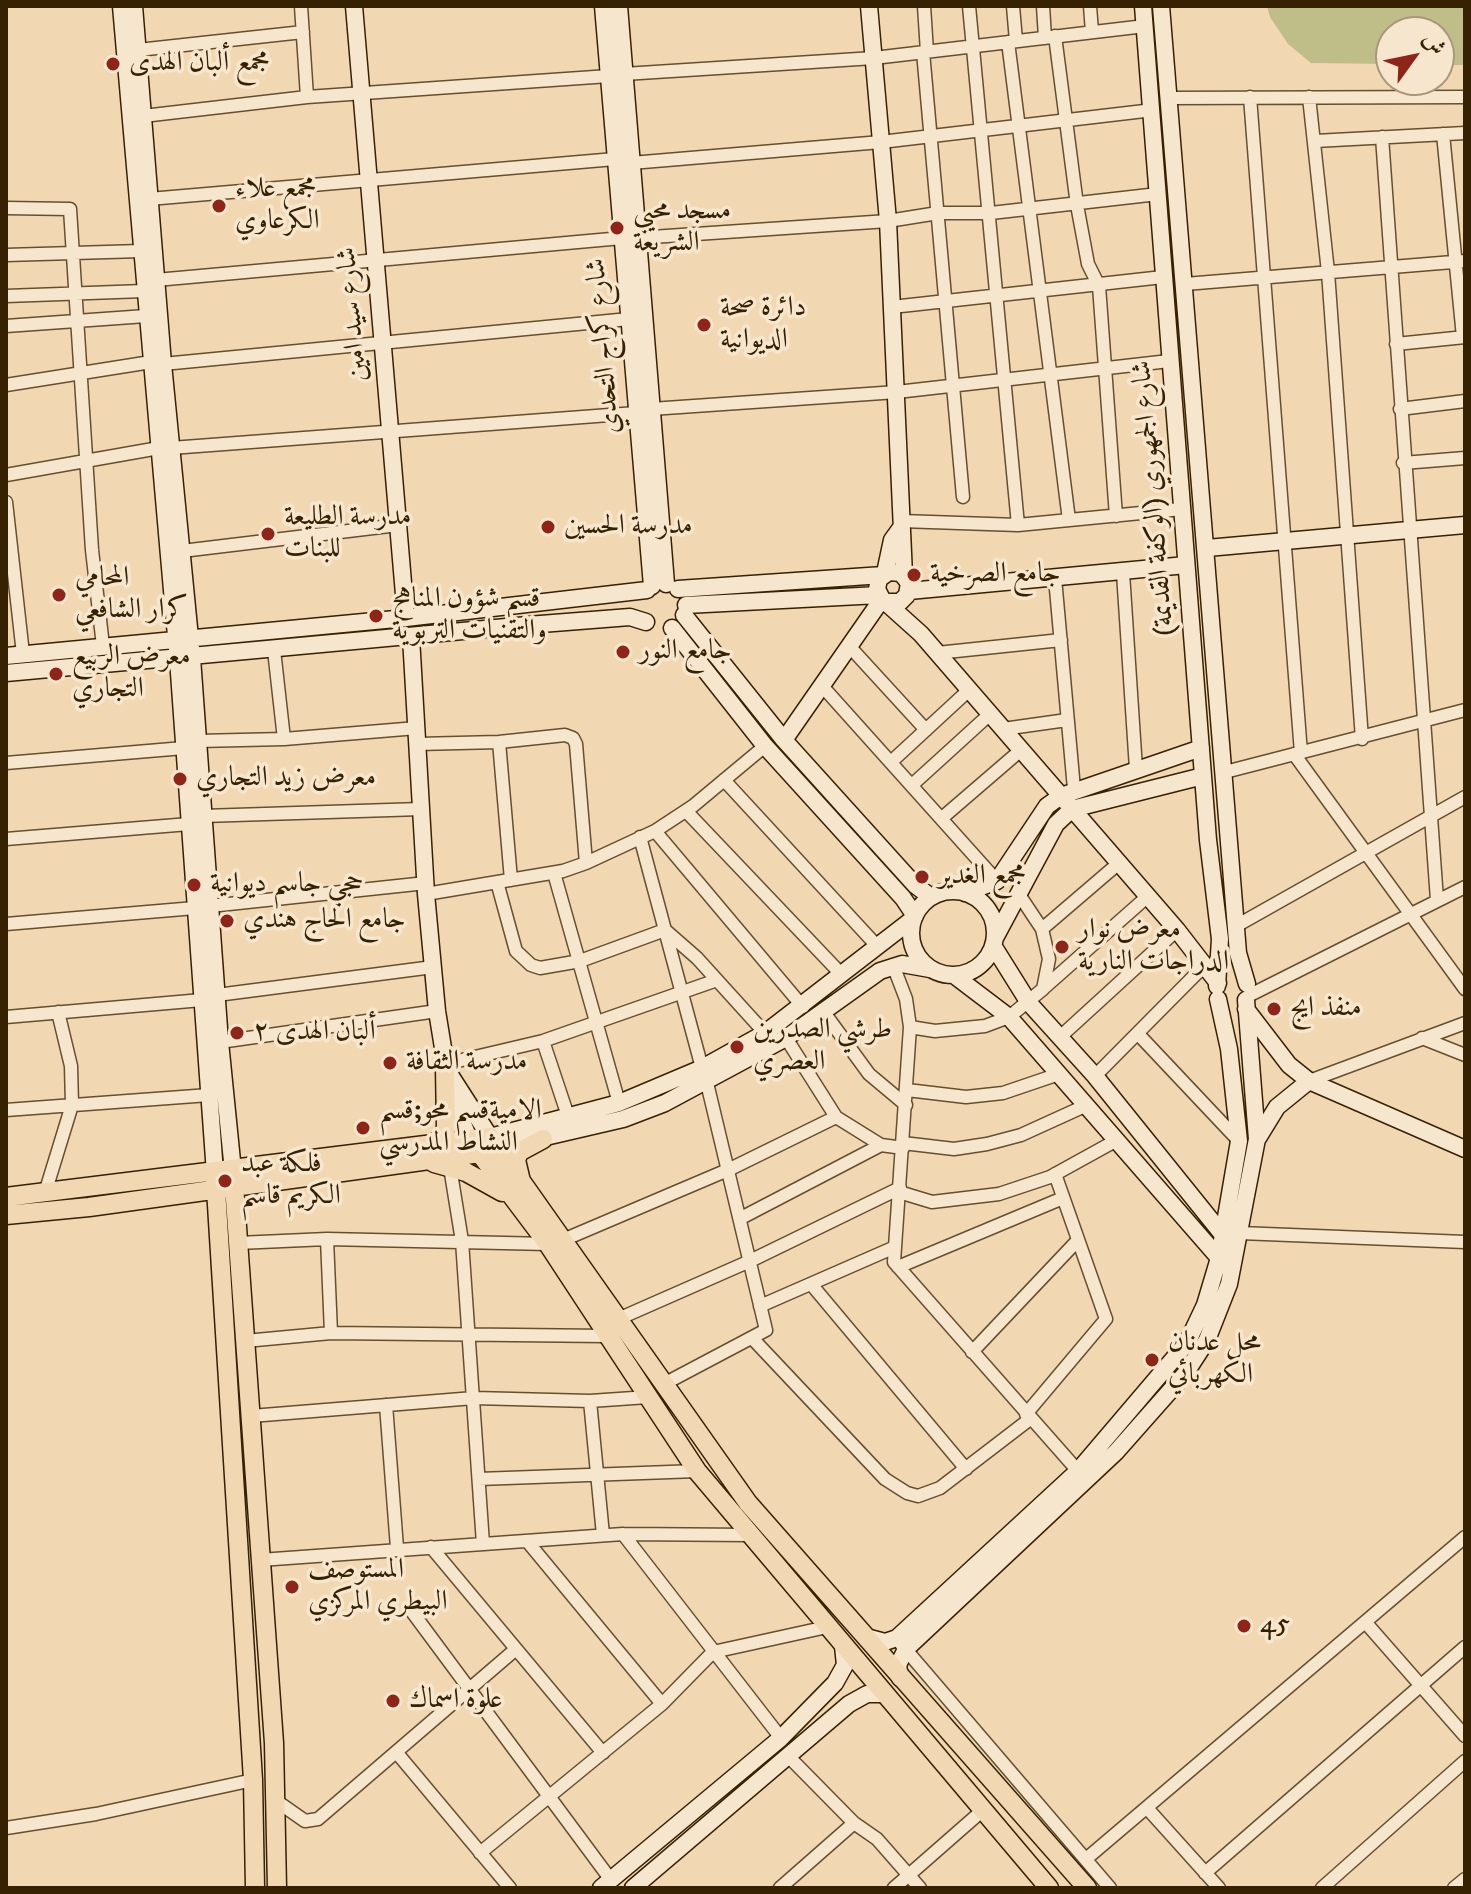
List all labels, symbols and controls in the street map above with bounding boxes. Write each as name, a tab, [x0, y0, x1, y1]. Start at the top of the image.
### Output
north arrow	[1375, 16, 1455, 96]
text: ش	[1417, 27, 1451, 60]
place label: مجمع ألبان الهدى	[129, 47, 270, 81]
marker: مجمع ألبان الهدى	[104, 55, 122, 73]
place label: مجمع علاء الكرعاوي	[235, 173, 320, 239]
place label: مسجد محيي الشريعة	[633, 195, 731, 261]
marker: مجمع علاء الكرعاوي	[210, 197, 228, 215]
marker: مسجد محيي الشريعة	[608, 219, 626, 237]
street label: شارع سيد امين	[331, 245, 377, 383]
street label: شارع كراج التحدي	[581, 257, 629, 435]
place label: دائرة صحة الديوانية	[720, 292, 806, 358]
marker: دائرة صحة الديوانية	[695, 316, 713, 334]
street label: شارع الجمهوري (الوكفة القديمة)	[1126, 359, 1184, 637]
place label: مدرسة الطليعة للبنات	[284, 501, 411, 567]
place label: مدرسة الحسين	[564, 510, 693, 544]
marker: مدرسة الحسين	[539, 518, 557, 536]
marker: مدرسة الطليعة للبنات	[259, 525, 277, 543]
place label: جامع الصرخية	[930, 558, 1061, 592]
place label: المحامي كرار الشافعي	[75, 562, 188, 628]
marker: جامع الصرخية	[905, 566, 923, 584]
place label: قسم شؤون المناهج والتقنيات التربوية	[392, 583, 547, 649]
marker: المحامي كرار الشافعي	[50, 586, 68, 604]
marker: قسم شؤون المناهج والتقنيات التربوية	[367, 607, 385, 625]
place label: جامع النور	[639, 635, 732, 669]
place label: معرض الربيع التجاري	[72, 641, 191, 707]
marker: جامع النور	[614, 643, 632, 661]
marker: معرض الربيع التجاري	[47, 665, 65, 683]
place label: معرض زيد التجاري	[196, 762, 376, 796]
marker: معرض زيد التجاري	[171, 770, 189, 788]
place label: مجمع الغدير	[938, 860, 1026, 894]
place label: حجي جاسم ديوانية	[210, 868, 364, 902]
marker: مجمع الغدير	[913, 868, 931, 886]
marker: حجي جاسم ديوانية	[185, 876, 203, 894]
place label: جامع الحاج هندي	[243, 904, 406, 938]
marker: جامع الحاج هندي	[218, 912, 236, 930]
place label: معرض نوار الدراجات النارية	[1078, 914, 1229, 980]
marker: معرض نوار الدراجات النارية	[1053, 938, 1071, 956]
place label: منفذ ايج	[1290, 992, 1362, 1026]
marker: منفذ ايج	[1265, 1000, 1283, 1018]
place label: طرشي الصدرين العصري	[753, 1014, 892, 1080]
place label: ألبان الهدى ٢	[253, 1016, 376, 1050]
marker: ألبان الهدى ٢	[228, 1024, 246, 1042]
marker: طرشي الصدرين العصري	[728, 1038, 746, 1056]
place label: مدرسة الثقافة	[406, 1046, 527, 1080]
marker: مدرسة الثقافة	[381, 1054, 399, 1072]
place label: الاميةقسم محو;قسم النشاط المدرسي	[379, 1095, 542, 1161]
marker: الاميةقسم محو;قسم النشاط المدرسي	[354, 1119, 372, 1137]
place label: فلكة عبد الكريم قاسم	[241, 1148, 341, 1214]
marker: فلكة عبد الكريم قاسم	[216, 1172, 234, 1190]
place label: محل عدنان الكهربائي	[1168, 1327, 1261, 1393]
marker: محل عدنان الكهربائي	[1143, 1351, 1161, 1369]
place label: المستوصف البيطري المركزي	[308, 1554, 447, 1620]
marker: المستوصف البيطري المركزي	[283, 1578, 301, 1596]
place label: 45	[1260, 1609, 1290, 1643]
marker: 45	[1235, 1617, 1253, 1635]
place label: علوة اسماك	[409, 1684, 503, 1718]
marker: علوة اسماك	[384, 1692, 402, 1710]

